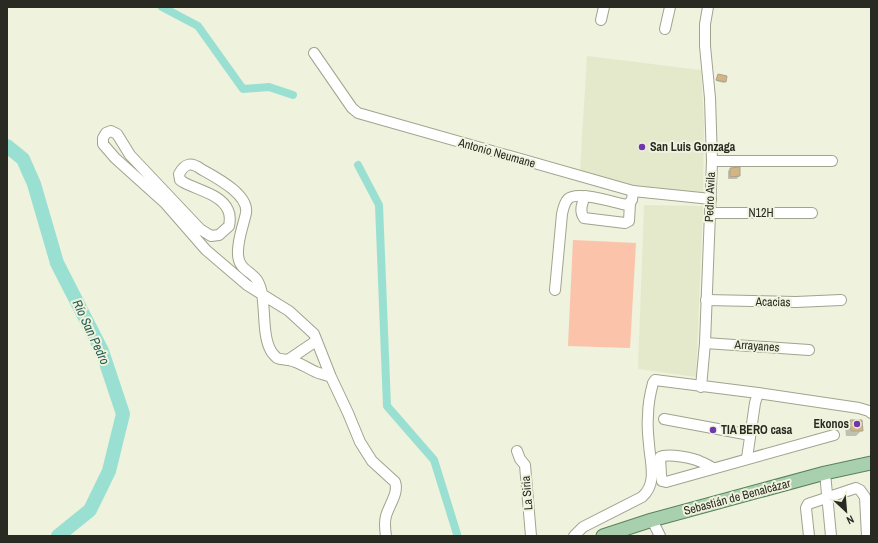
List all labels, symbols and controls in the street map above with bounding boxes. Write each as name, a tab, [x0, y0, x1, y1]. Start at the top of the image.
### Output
street label: Antonio Neumane	[456, 134, 537, 172]
place label: San Luis Gonzaga	[650, 139, 736, 155]
marker: San Luis Gonzaga	[637, 142, 647, 152]
street label: Pedro Avila	[701, 171, 719, 222]
street label: N12H	[748, 205, 774, 221]
street label: Acacias	[754, 294, 791, 310]
water label: Río San Pedro	[69, 297, 114, 367]
street label: Arrayanes	[733, 336, 780, 356]
place label: Ekonos	[813, 416, 850, 432]
marker: Ekonos	[852, 419, 862, 429]
place label: TIA BERO casa	[721, 422, 793, 438]
marker: TIA BERO casa	[708, 425, 718, 435]
street label: La Siria	[517, 475, 536, 511]
street label: Sebastián de Benalcázar	[682, 475, 793, 519]
north arrow	[826, 491, 866, 531]
text: N	[844, 512, 856, 528]

